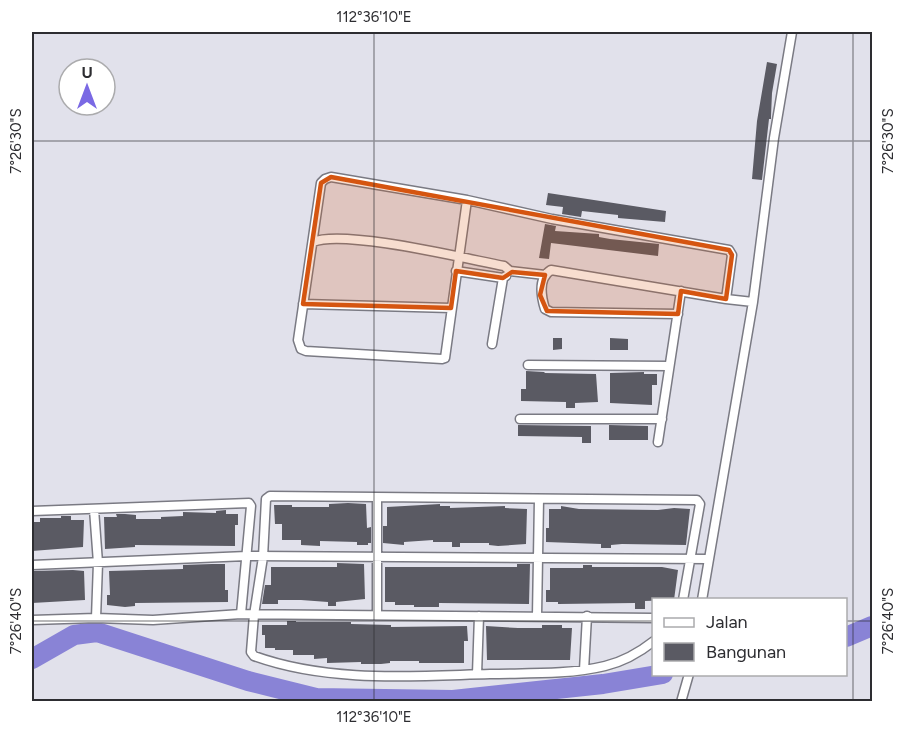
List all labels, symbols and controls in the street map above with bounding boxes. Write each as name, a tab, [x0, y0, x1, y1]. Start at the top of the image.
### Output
text: 112°36'10"E	[336, 8, 412, 26]
north arrow	[57, 57, 117, 117]
text: U	[81, 63, 93, 82]
text: 7°26'30"S	[7, 108, 25, 174]
text: 7°26'30"S	[879, 108, 897, 174]
text: 7°26'40"S	[7, 588, 25, 654]
text: 7°26'40"S	[879, 588, 897, 654]
legend	[652, 598, 847, 676]
text: Jalan	[706, 611, 748, 633]
text: Bangunan	[706, 641, 786, 663]
text: 112°36'10"E	[336, 708, 412, 726]

